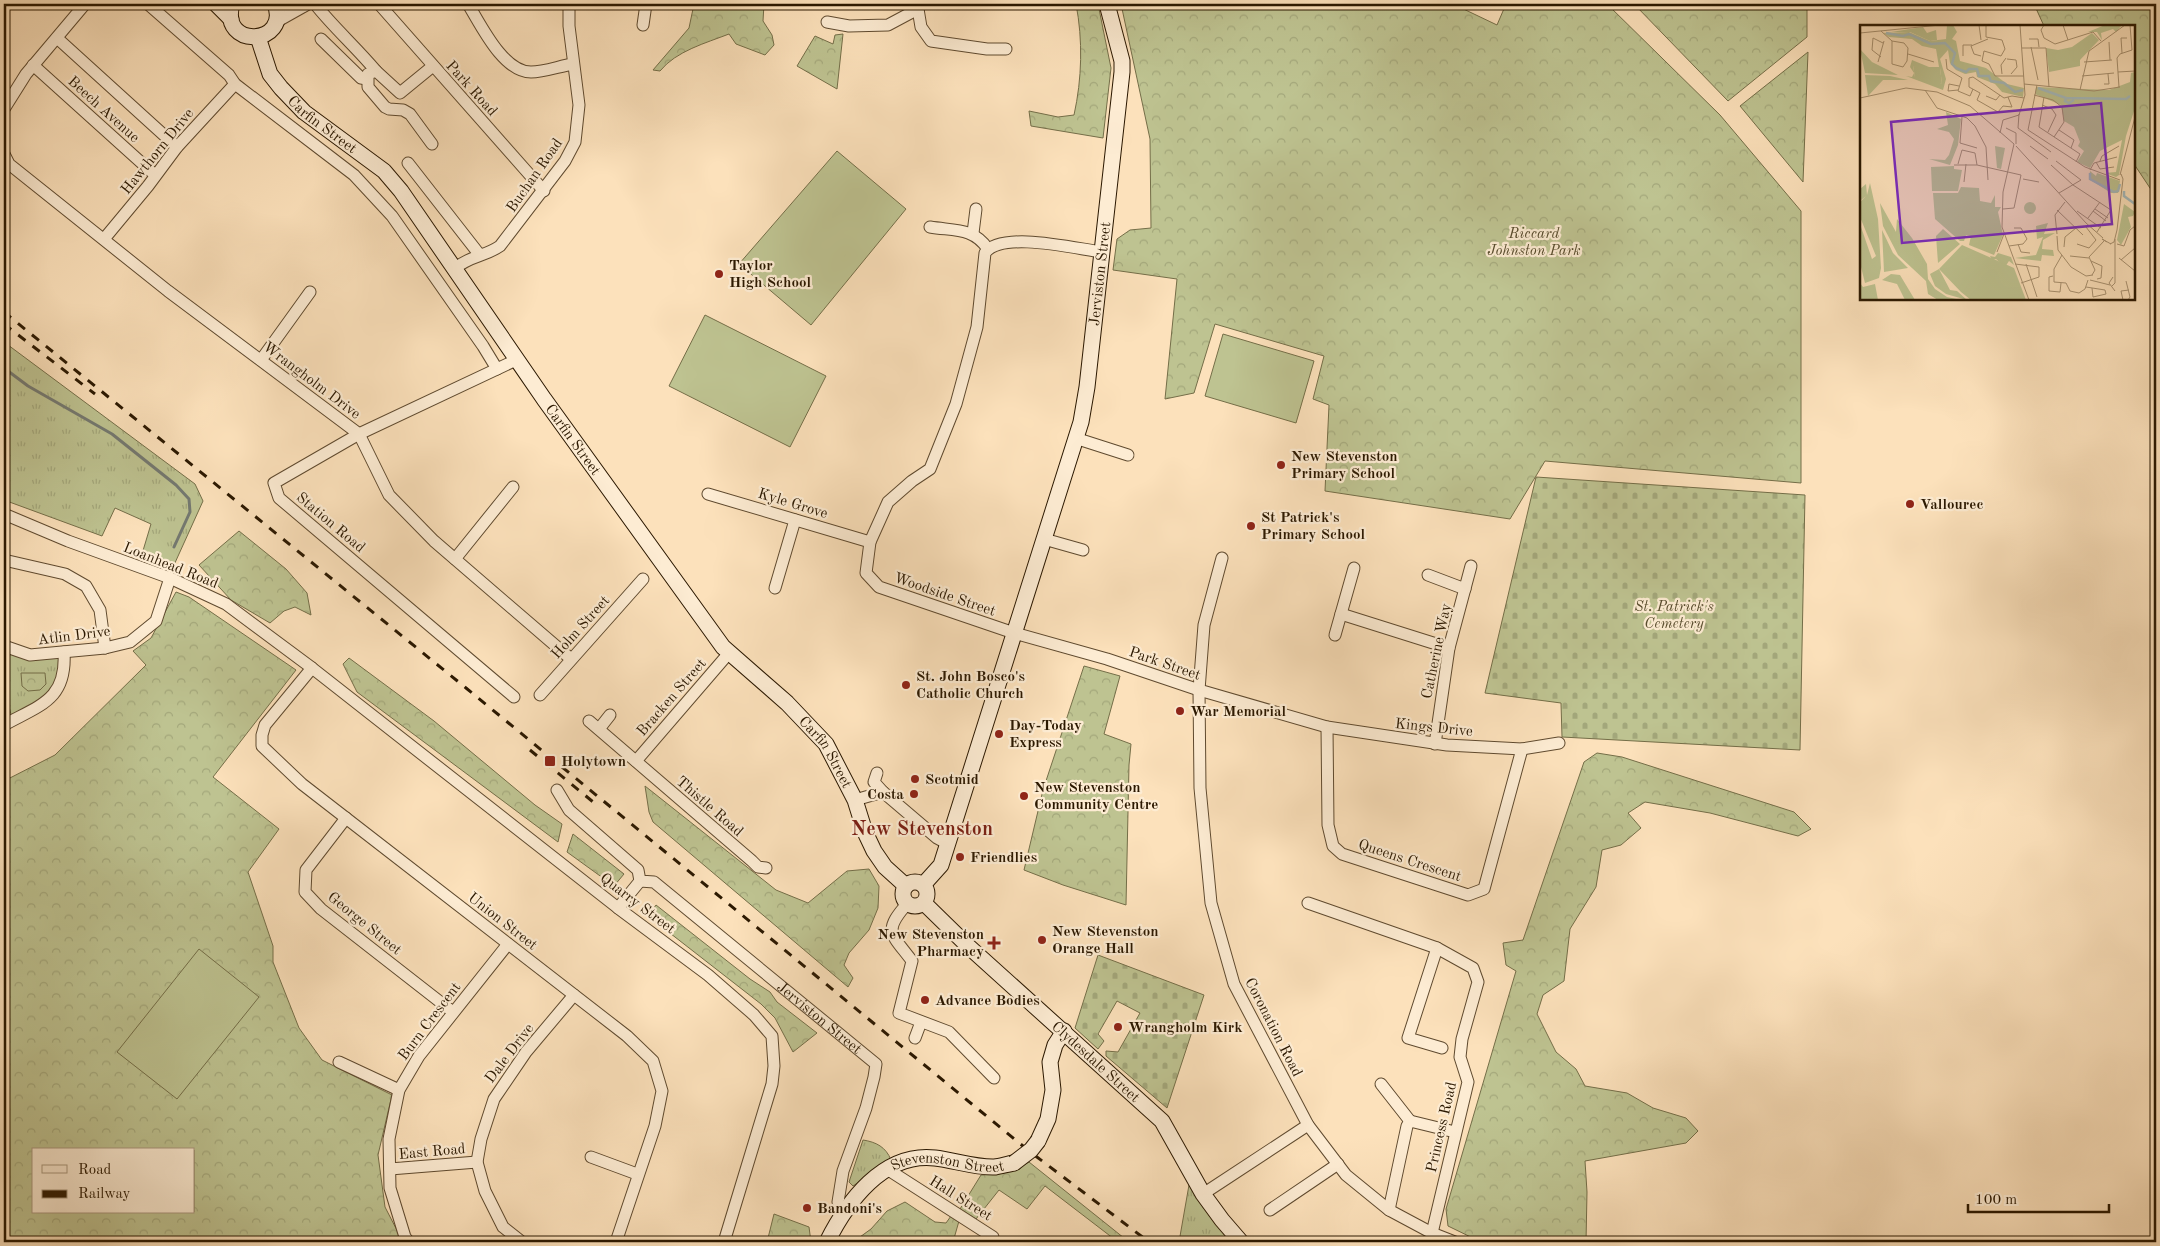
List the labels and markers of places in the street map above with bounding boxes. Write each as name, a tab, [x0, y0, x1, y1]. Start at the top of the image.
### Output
place label: Taylor High School	[729, 259, 812, 291]
marker: Taylor High School	[713, 268, 725, 280]
place label: New Stevenston Primary School	[1291, 450, 1398, 482]
marker: New Stevenston Primary School	[1275, 459, 1287, 471]
marker: Vallourec	[1904, 498, 1916, 510]
place label: Vallourec	[1920, 498, 1983, 513]
place label: St Patrick's Primary School	[1261, 511, 1366, 543]
marker: St Patrick's Primary School	[1245, 520, 1257, 532]
place label: St. John Bosco's Catholic Church	[916, 670, 1025, 702]
marker: St. John Bosco's Catholic Church	[900, 679, 912, 691]
marker: War Memorial	[1174, 705, 1186, 717]
place label: War Memorial	[1190, 705, 1287, 720]
place label: Day-Today Express	[1009, 719, 1082, 751]
marker: Day-Today Express	[993, 728, 1005, 740]
marker: Holytown	[543, 754, 557, 768]
place label: Holytown	[561, 755, 626, 770]
marker: Scotmid	[909, 773, 921, 785]
place label: Scotmid	[925, 773, 979, 788]
place label: New Stevenston Community Centre	[1034, 781, 1158, 813]
place label: Costa	[867, 788, 904, 803]
marker: Costa	[908, 788, 920, 800]
marker: New Stevenston Community Centre	[1018, 790, 1030, 802]
marker: Friendlies	[954, 851, 966, 863]
place label: Friendlies	[970, 851, 1037, 866]
place label: New Stevenston Orange Hall	[1052, 925, 1159, 957]
place label: New Stevenston Pharmacy	[877, 928, 984, 960]
marker: New Stevenston Orange Hall	[1036, 934, 1048, 946]
marker: New Stevenston Pharmacy	[988, 937, 1000, 949]
marker: Advance Bodies	[919, 994, 931, 1006]
place label: Advance Bodies	[935, 994, 1040, 1009]
marker: Wrangholm Kirk	[1112, 1021, 1124, 1033]
place label: Wrangholm Kirk	[1128, 1021, 1243, 1036]
marker: Bandoni's	[801, 1202, 813, 1214]
place label: Bandoni's	[817, 1202, 882, 1217]

